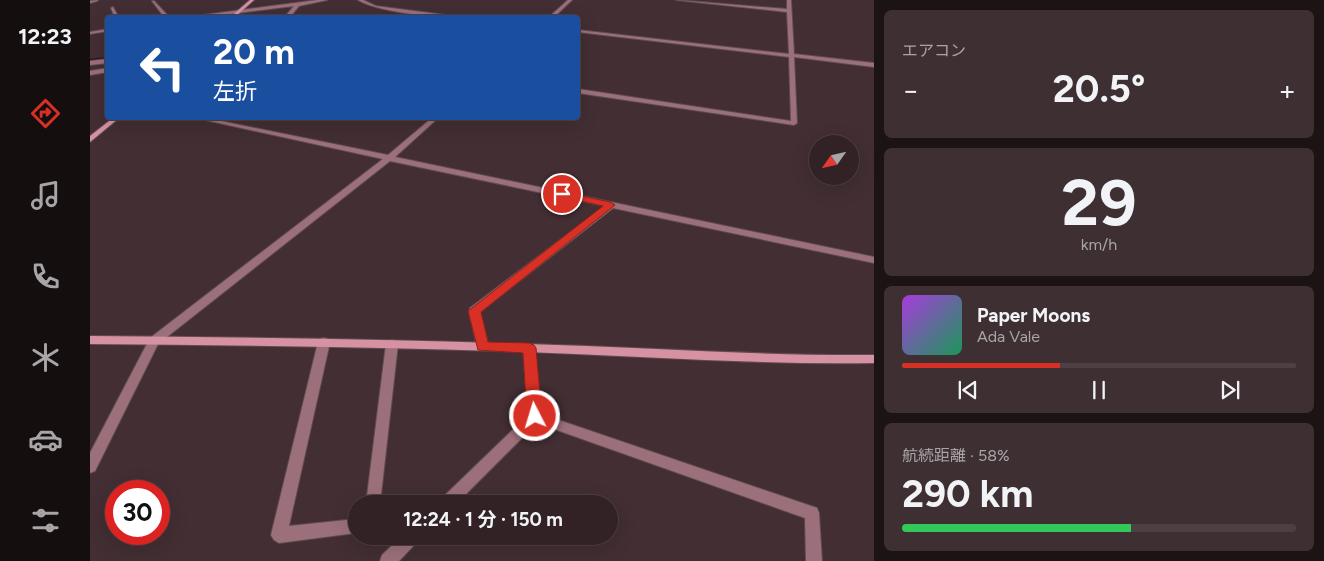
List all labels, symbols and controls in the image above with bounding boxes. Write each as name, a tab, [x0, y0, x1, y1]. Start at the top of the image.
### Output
text: 12:23	[18, 23, 72, 50]
text: 20 m	[213, 31, 295, 73]
icon: left	[130, 35, 195, 100]
text: エアコン	[902, 41, 966, 60]
text: 20.5°	[1053, 66, 1145, 112]
text: −	[902, 73, 919, 107]
text: +	[1279, 73, 1296, 107]
text: 左折	[213, 78, 257, 105]
icon: directions	[28, 96, 63, 131]
north arrow	[809, 135, 859, 185]
map controls	[809, 135, 859, 185]
text: 29	[1061, 163, 1137, 241]
pin	[541, 173, 583, 215]
icon: music	[28, 178, 63, 213]
icon: arrive	[548, 180, 576, 208]
text: km/h	[1081, 235, 1117, 254]
icon: phone	[28, 259, 63, 294]
text: Paper Moons	[977, 304, 1090, 327]
text: Ada Vale	[977, 327, 1040, 346]
icon: climate	[28, 340, 63, 375]
icon: previous	[954, 376, 982, 404]
icon: pause	[1085, 376, 1113, 404]
icon: next	[1216, 376, 1244, 404]
position arrow	[508, 389, 560, 441]
icon: car	[28, 422, 63, 457]
text: 航続距離 · 58%	[902, 446, 1010, 465]
text: 290 km	[902, 471, 1033, 517]
speed limit sign: 30	[105, 480, 170, 545]
icon: filters	[28, 503, 63, 538]
text: 12:24 · 1 分 · 150 m	[403, 508, 563, 531]

